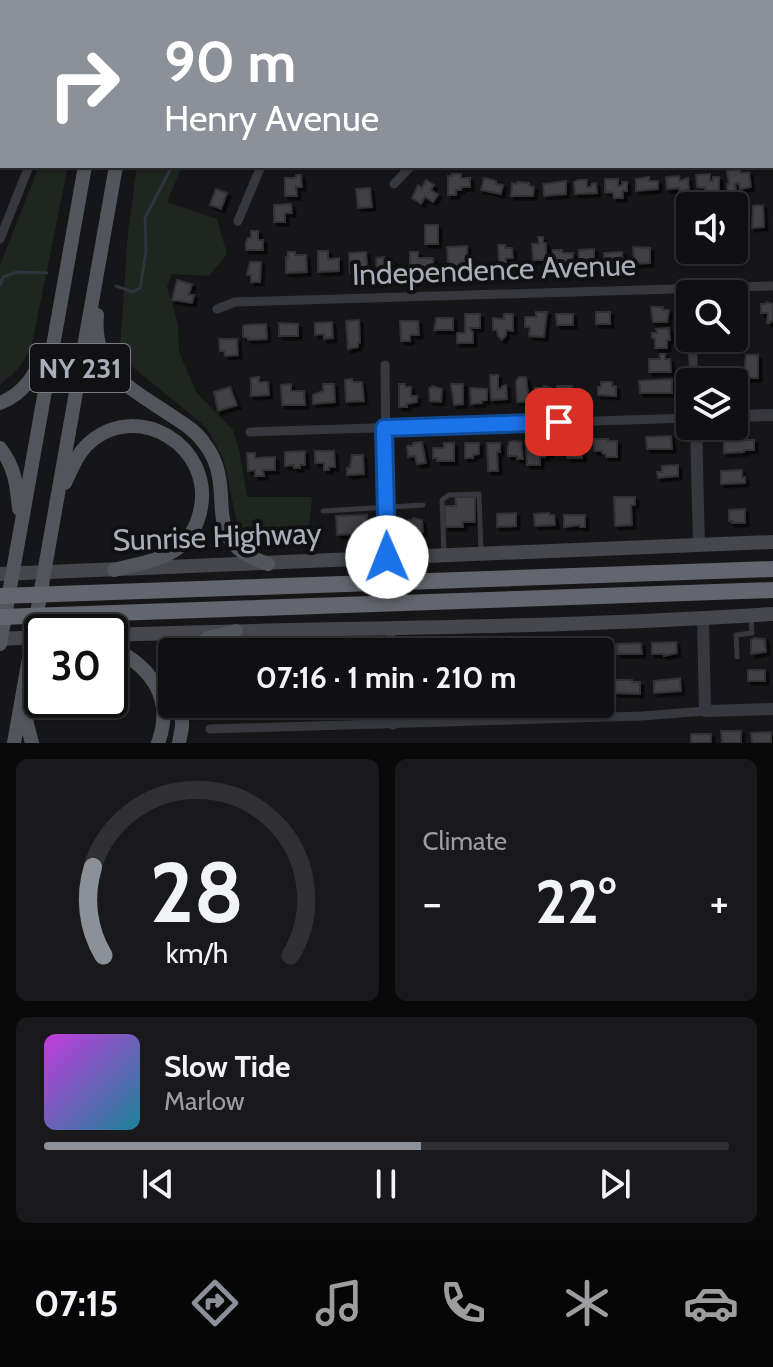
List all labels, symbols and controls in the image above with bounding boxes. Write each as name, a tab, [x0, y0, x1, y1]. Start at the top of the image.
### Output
text: 90 m	[164, 28, 296, 96]
icon: right	[32, 32, 136, 136]
text: Henry Avenue	[164, 96, 379, 140]
map controls	[676, 192, 748, 440]
button: sound	[676, 192, 748, 264]
street label: Independence Avenue	[351, 246, 637, 293]
button: search	[676, 280, 748, 352]
road number: NY 231	[30, 344, 130, 392]
button: layers	[676, 368, 748, 440]
pin	[525, 388, 593, 456]
icon: arrive	[537, 400, 581, 444]
street label: Sunrise Highway	[112, 514, 322, 559]
position arrow	[345, 515, 429, 599]
speed limit sign: 30	[24, 614, 128, 718]
text: 07:16 · 1 min · 210 m	[256, 659, 516, 696]
text: Climate	[423, 825, 507, 857]
text: 28	[150, 842, 244, 943]
text: 22°	[535, 865, 616, 938]
text: −	[423, 876, 442, 929]
text: +	[710, 876, 729, 929]
text: km/h	[166, 935, 229, 970]
text: Slow Tide	[164, 1048, 291, 1085]
text: Marlow	[164, 1085, 245, 1117]
icon: previous	[136, 1162, 180, 1206]
icon: pause	[364, 1162, 408, 1206]
icon: next	[593, 1162, 637, 1206]
icon: directions	[187, 1275, 243, 1331]
icon: music	[311, 1275, 367, 1331]
icon: phone	[435, 1275, 491, 1331]
icon: climate	[559, 1275, 615, 1331]
icon: car	[683, 1275, 739, 1331]
text: 07:15	[34, 1281, 118, 1325]

